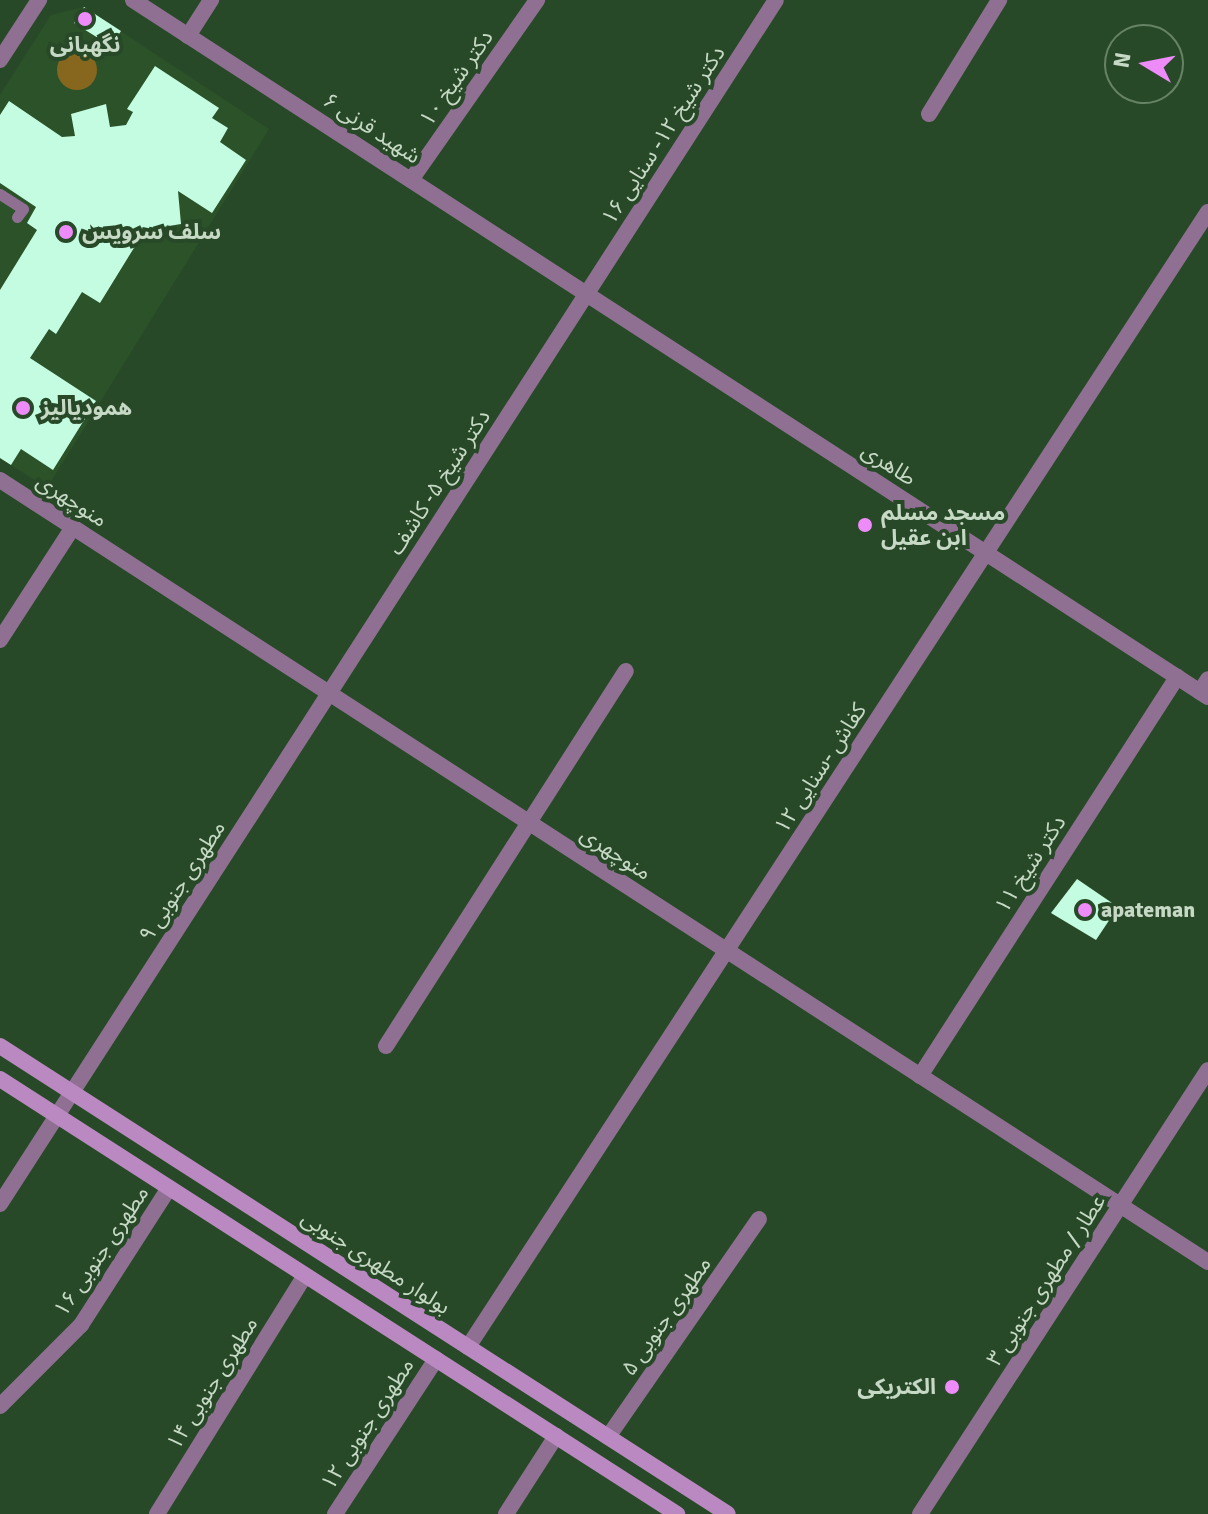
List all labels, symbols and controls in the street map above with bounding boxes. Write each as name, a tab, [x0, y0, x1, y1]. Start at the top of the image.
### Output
marker: نگهبانی	[76, 10, 94, 28]
north arrow	[1104, 24, 1184, 104]
street label: دکتر شیخ ۱۰	[413, 25, 499, 131]
place label: نگهبانی	[50, 32, 120, 58]
street label: دکتر شیخ ۱۲- سنایی ۱۶	[595, 41, 731, 229]
text: N	[1107, 50, 1136, 70]
street label: شهید قرنی ۶	[318, 87, 426, 169]
place label: سلف سرویس	[82, 219, 221, 245]
marker: سلف سرویس	[57, 223, 75, 241]
place label: همودیالیز	[41, 395, 132, 421]
marker: همودیالیز	[12, 397, 34, 419]
street label: دکتر شیخ ۵- کاشف	[382, 404, 496, 560]
street label: طاهری	[857, 437, 921, 491]
street label: منوچهری	[32, 467, 112, 533]
place label: مسجد مسلم ابن عقیل	[881, 499, 1005, 550]
marker: مسجد مسلم ابن عقیل	[856, 516, 874, 534]
street label: کفاش -سنایی ۱۲	[768, 698, 872, 838]
street label: دکتر شیخ ۱۱	[989, 810, 1071, 918]
street label: مطهری جنوبی ۹	[133, 816, 231, 946]
street label: منوچهری	[576, 820, 656, 886]
place label: apateman	[1101, 897, 1195, 923]
marker: apateman	[1076, 901, 1094, 919]
street label: مطهری جنوبی ۱۶	[48, 1181, 154, 1321]
street label: عطار / مطهری جنوبی ۳	[981, 1189, 1111, 1371]
street label: بولوار مطهری جنوبی	[297, 1204, 455, 1320]
street label: مطهری جنوبی ۵	[615, 1251, 717, 1381]
street label: مطهری جنوبی ۱۴	[161, 1312, 263, 1454]
street label: مطهری جنوبی ۱۲	[315, 1353, 419, 1495]
place label: الکتریکی	[857, 1374, 936, 1400]
marker: الکتریکی	[943, 1378, 961, 1396]

